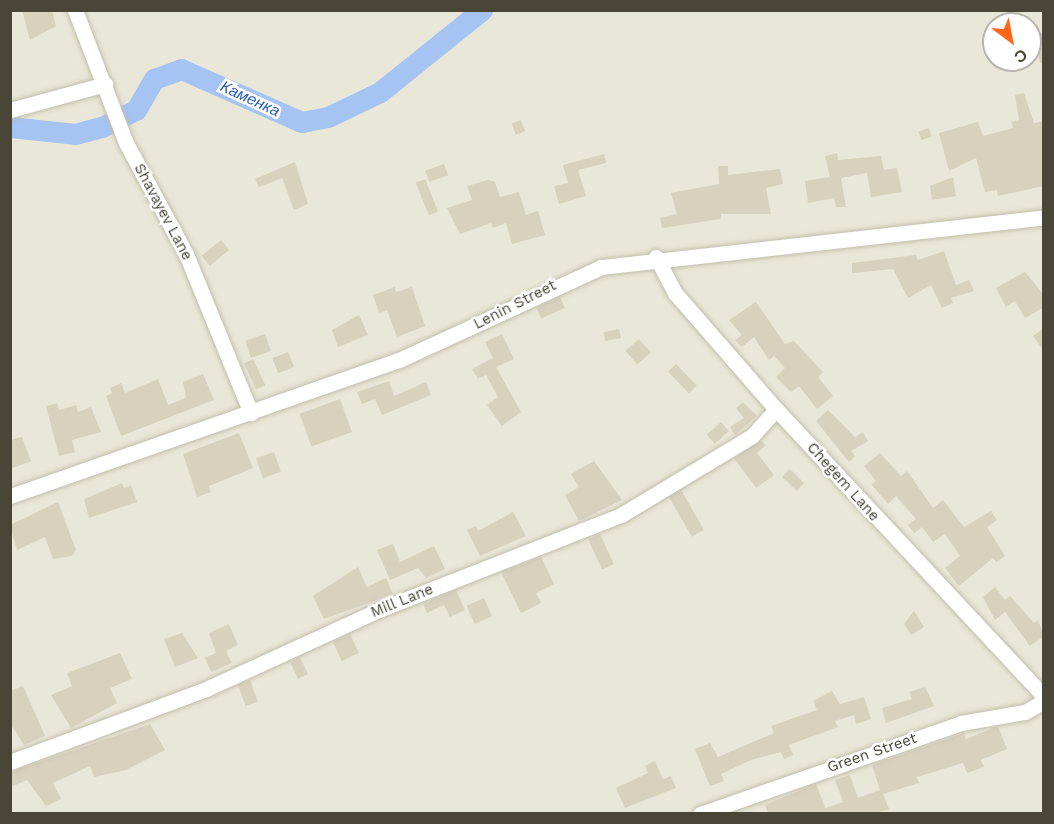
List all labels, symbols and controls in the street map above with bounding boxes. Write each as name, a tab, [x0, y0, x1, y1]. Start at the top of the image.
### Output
north arrow	[982, 12, 1042, 72]
text: С	[1011, 45, 1031, 67]
water label: Каменка	[217, 77, 283, 121]
street label: Shavayev Lane	[130, 160, 196, 264]
street label: Lenin Street	[471, 277, 559, 333]
street label: Chegem Lane	[803, 439, 883, 525]
street label: Mill Lane	[368, 580, 436, 622]
street label: Green Street	[825, 729, 919, 777]

